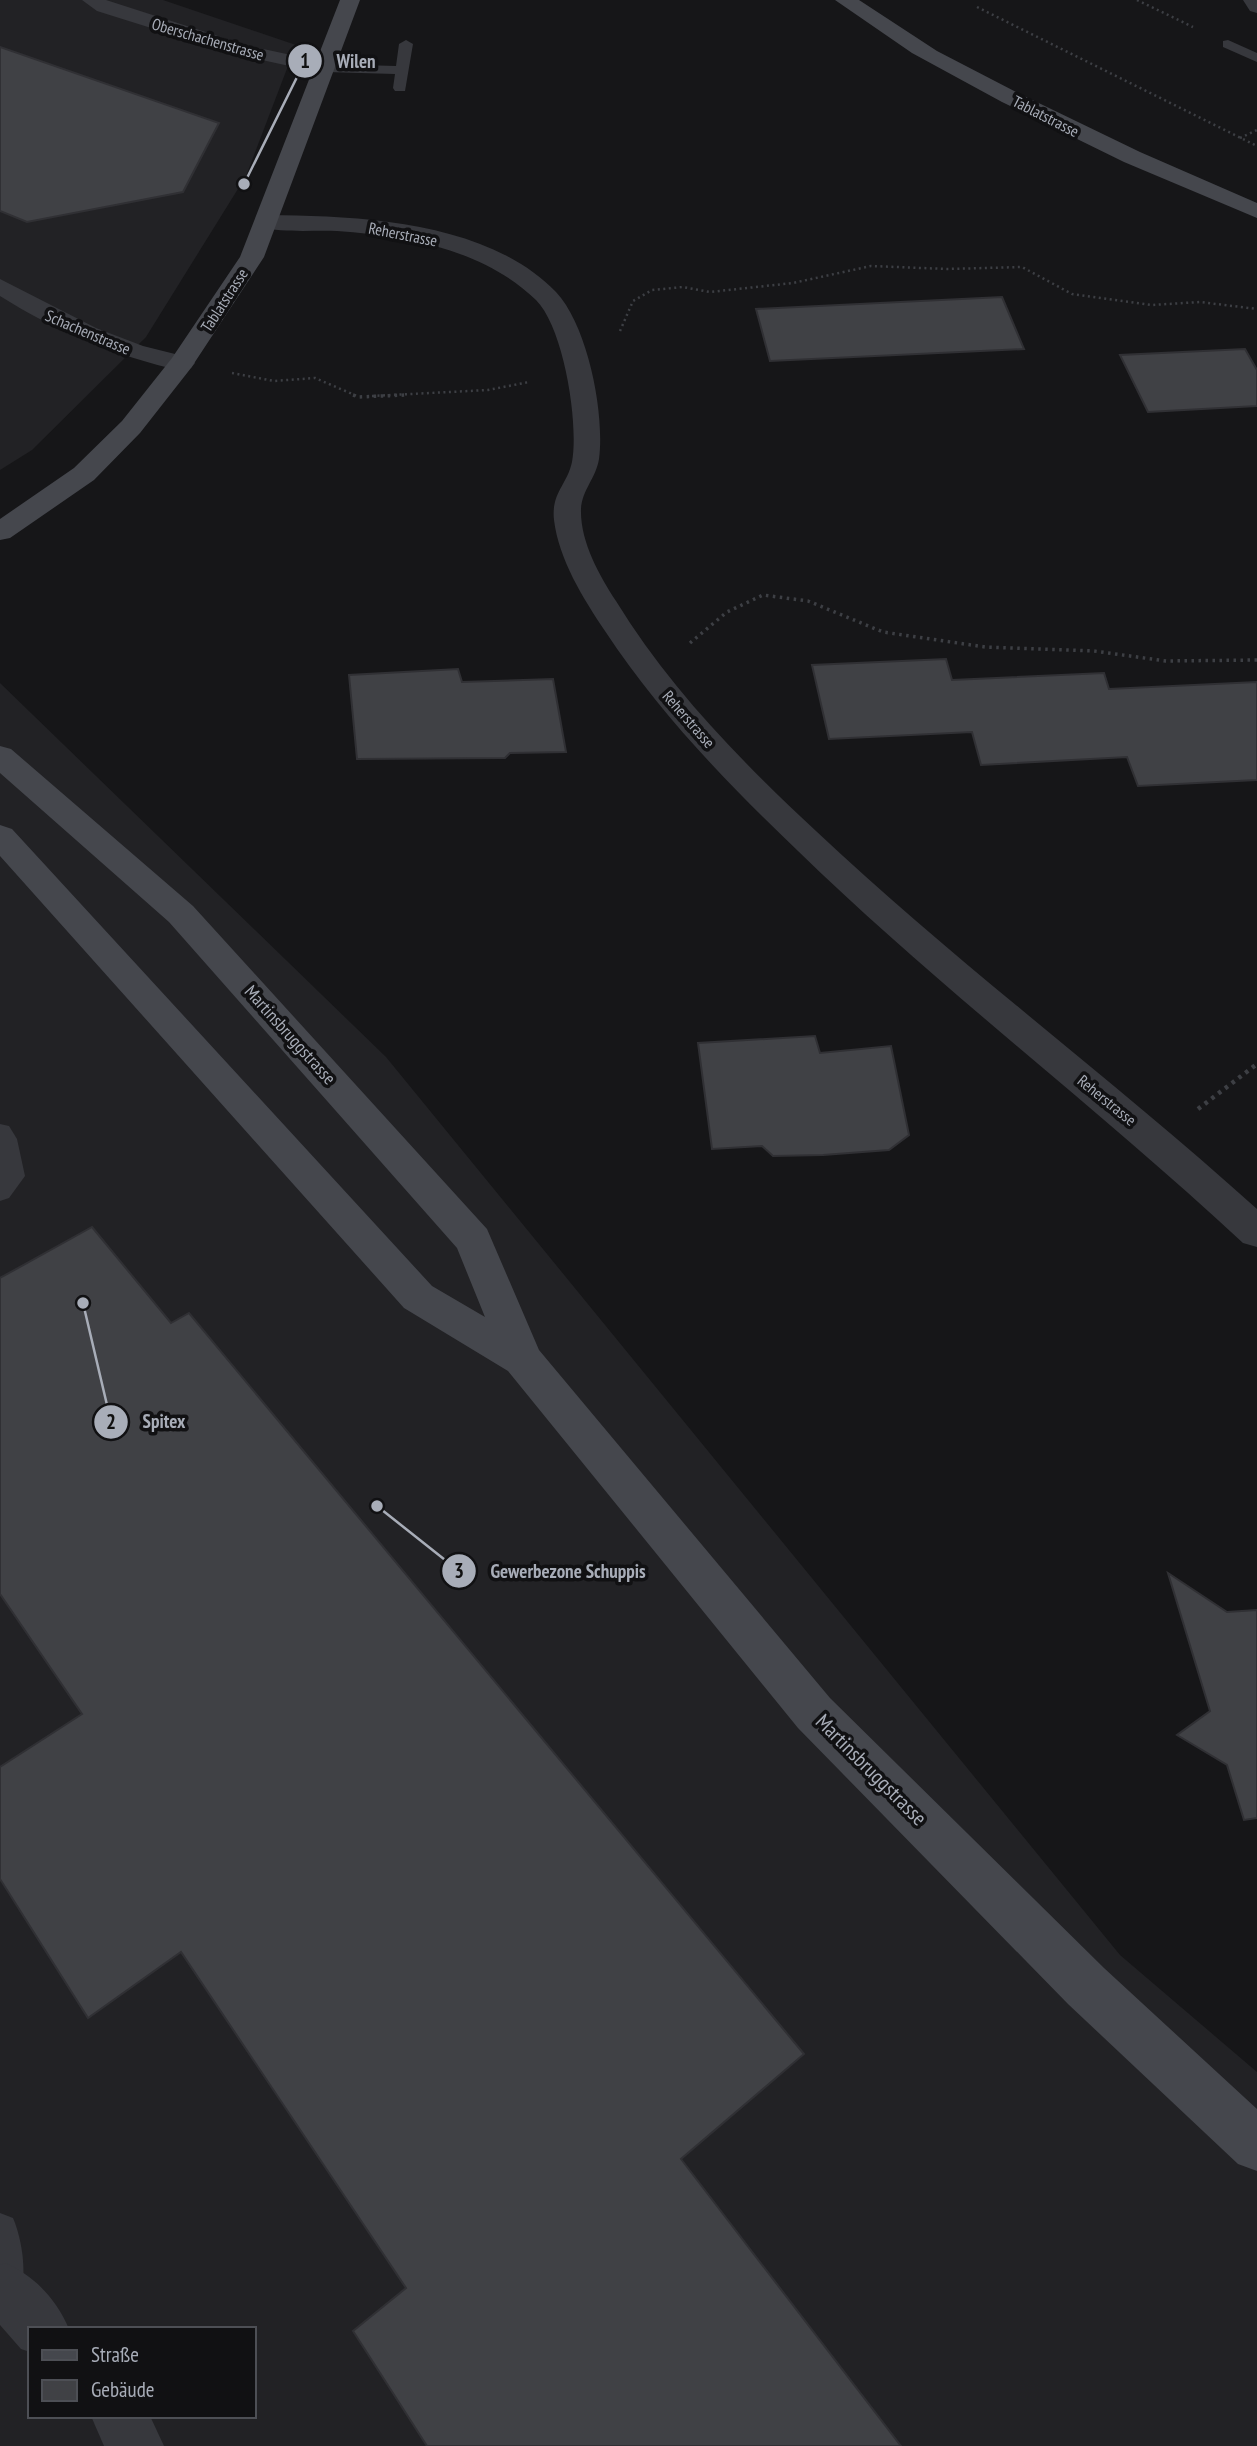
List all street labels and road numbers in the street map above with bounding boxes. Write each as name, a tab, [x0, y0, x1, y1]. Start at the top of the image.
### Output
street label: Oberschachenstrasse	[150, 13, 266, 65]
street label: Tablatstrasse	[1010, 91, 1082, 141]
street label: Reherstrasse	[367, 218, 439, 250]
street label: Tablatstrasse	[196, 264, 252, 336]
street label: Schachenstrasse	[42, 305, 134, 359]
street label: Reherstrasse	[659, 686, 719, 752]
street label: Martinsbruggstrasse	[240, 980, 341, 1089]
street label: Reherstrasse	[1074, 1070, 1140, 1130]
street label: Martinsbruggstrasse	[810, 1708, 933, 1831]

